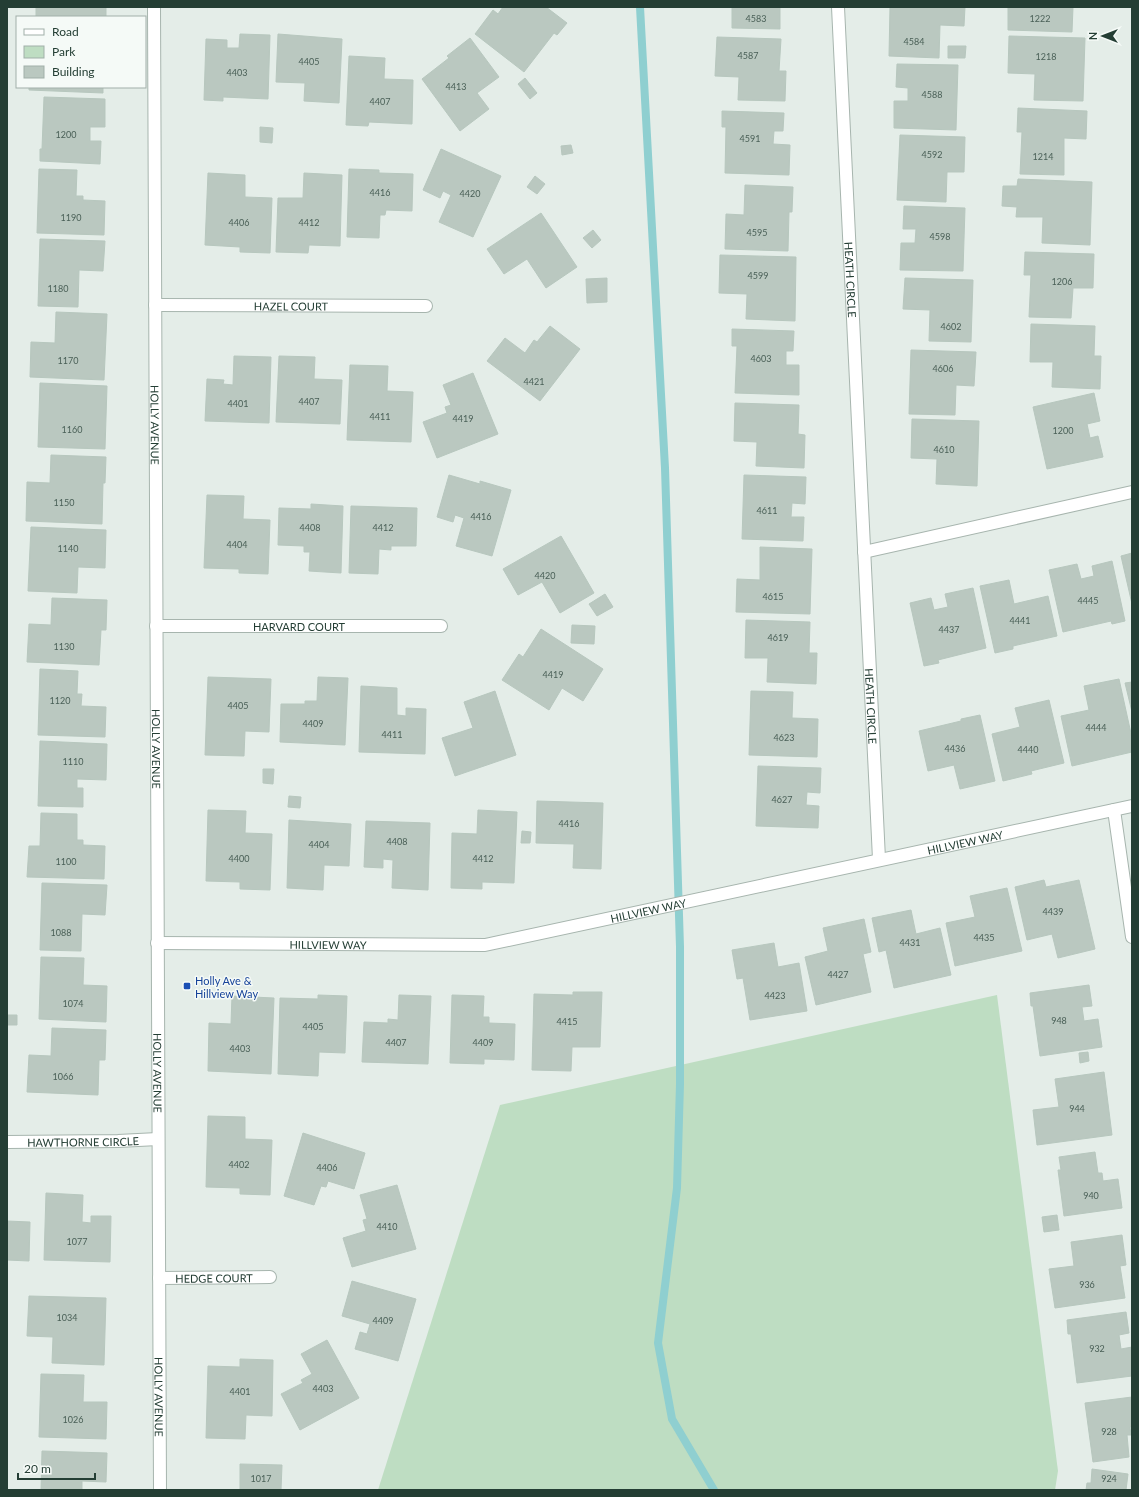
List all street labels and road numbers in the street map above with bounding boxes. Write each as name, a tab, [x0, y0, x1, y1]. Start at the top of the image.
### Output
street label: HEATH CIRCLE	[843, 242, 859, 318]
street label: HAZEL COURT	[254, 299, 329, 312]
street label: HOLLY AVENUE	[149, 385, 162, 465]
street label: HARVARD COURT	[253, 620, 346, 633]
street label: HEATH CIRCLE	[863, 668, 880, 744]
street label: HOLLY AVENUE	[150, 709, 164, 789]
street label: HILLVIEW WAY	[926, 827, 1004, 856]
street label: HILLVIEW WAY	[609, 895, 687, 924]
street label: HILLVIEW WAY	[289, 937, 367, 951]
street label: HOLLY AVENUE	[152, 1033, 165, 1113]
street label: HAWTHORNE CIRCLE	[27, 1133, 139, 1148]
street label: HEDGE COURT	[175, 1271, 253, 1284]
street label: HOLLY AVENUE	[153, 1357, 166, 1437]

